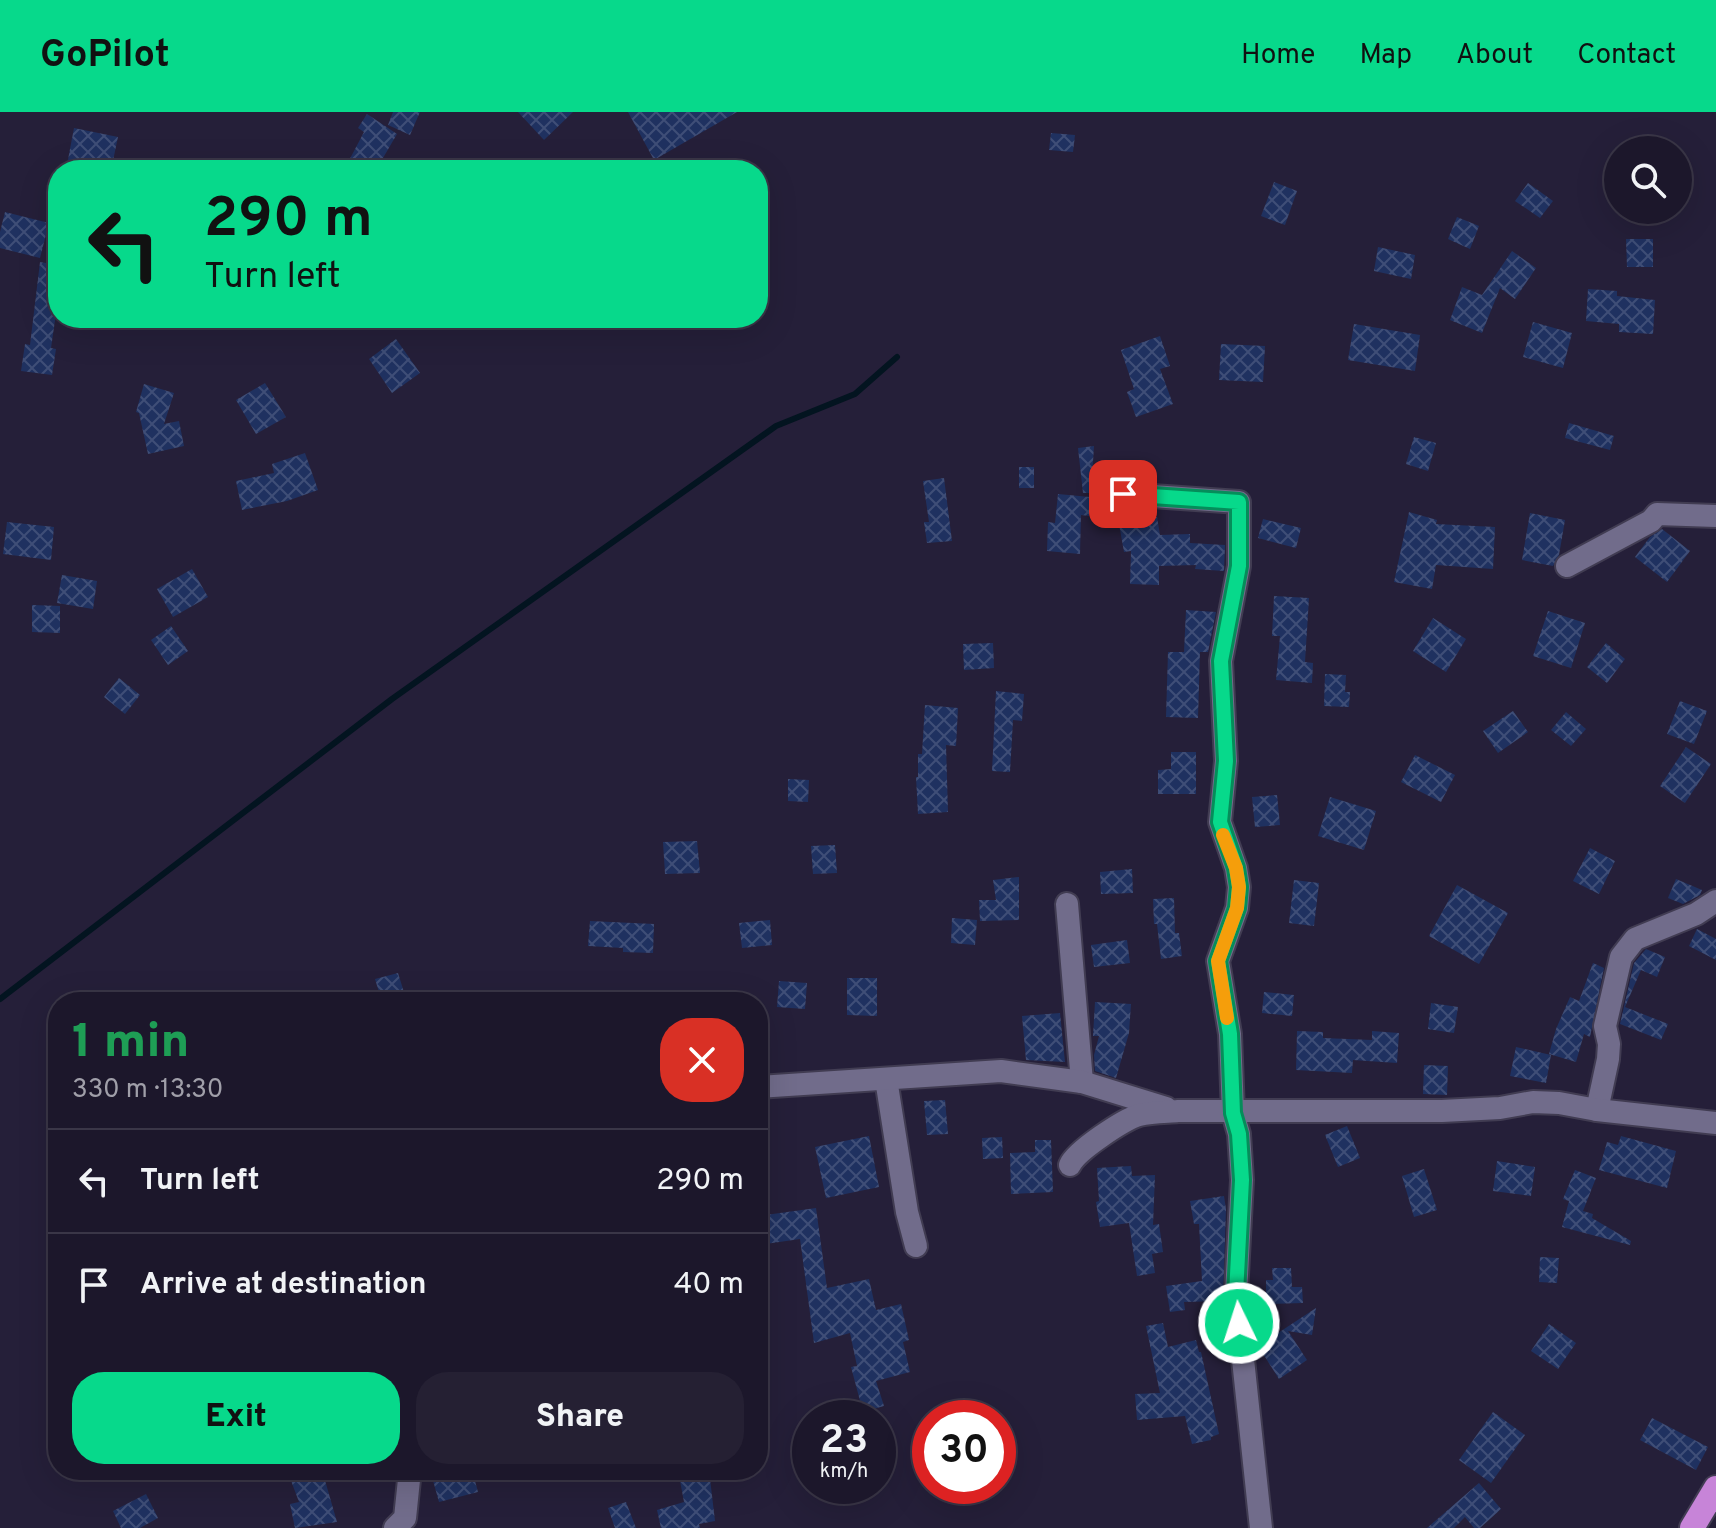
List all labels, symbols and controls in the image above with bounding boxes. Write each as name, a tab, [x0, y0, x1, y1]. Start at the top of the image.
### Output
text: GoPilot	[40, 32, 170, 81]
text: Home	[1241, 38, 1315, 74]
text: Map	[1359, 38, 1412, 74]
text: About	[1456, 38, 1533, 74]
text: Contact	[1577, 38, 1676, 74]
map controls	[1604, 136, 1692, 224]
button: search	[1604, 136, 1692, 224]
text: 290 m	[204, 186, 373, 256]
icon: left	[72, 192, 176, 296]
text: Turn left	[204, 255, 341, 301]
pin	[1089, 460, 1157, 528]
icon: arrive	[1101, 472, 1145, 516]
text: 1 min	[72, 1014, 189, 1074]
button: close	[660, 1018, 744, 1102]
text: 330 m · 13:30	[72, 1074, 223, 1107]
icon: left	[72, 1159, 116, 1203]
text: Turn left	[140, 1163, 260, 1200]
text: 290 m	[656, 1163, 744, 1200]
icon: arrive	[72, 1263, 116, 1307]
text: Arrive at destination	[140, 1267, 426, 1304]
text: 40 m	[674, 1267, 744, 1304]
position arrow	[1197, 1281, 1281, 1365]
button: Exit	[72, 1372, 400, 1464]
button: Share	[416, 1372, 744, 1464]
speed limit sign: 30	[912, 1400, 1016, 1504]
text: 23	[820, 1417, 868, 1467]
text: km/h	[820, 1459, 868, 1485]

